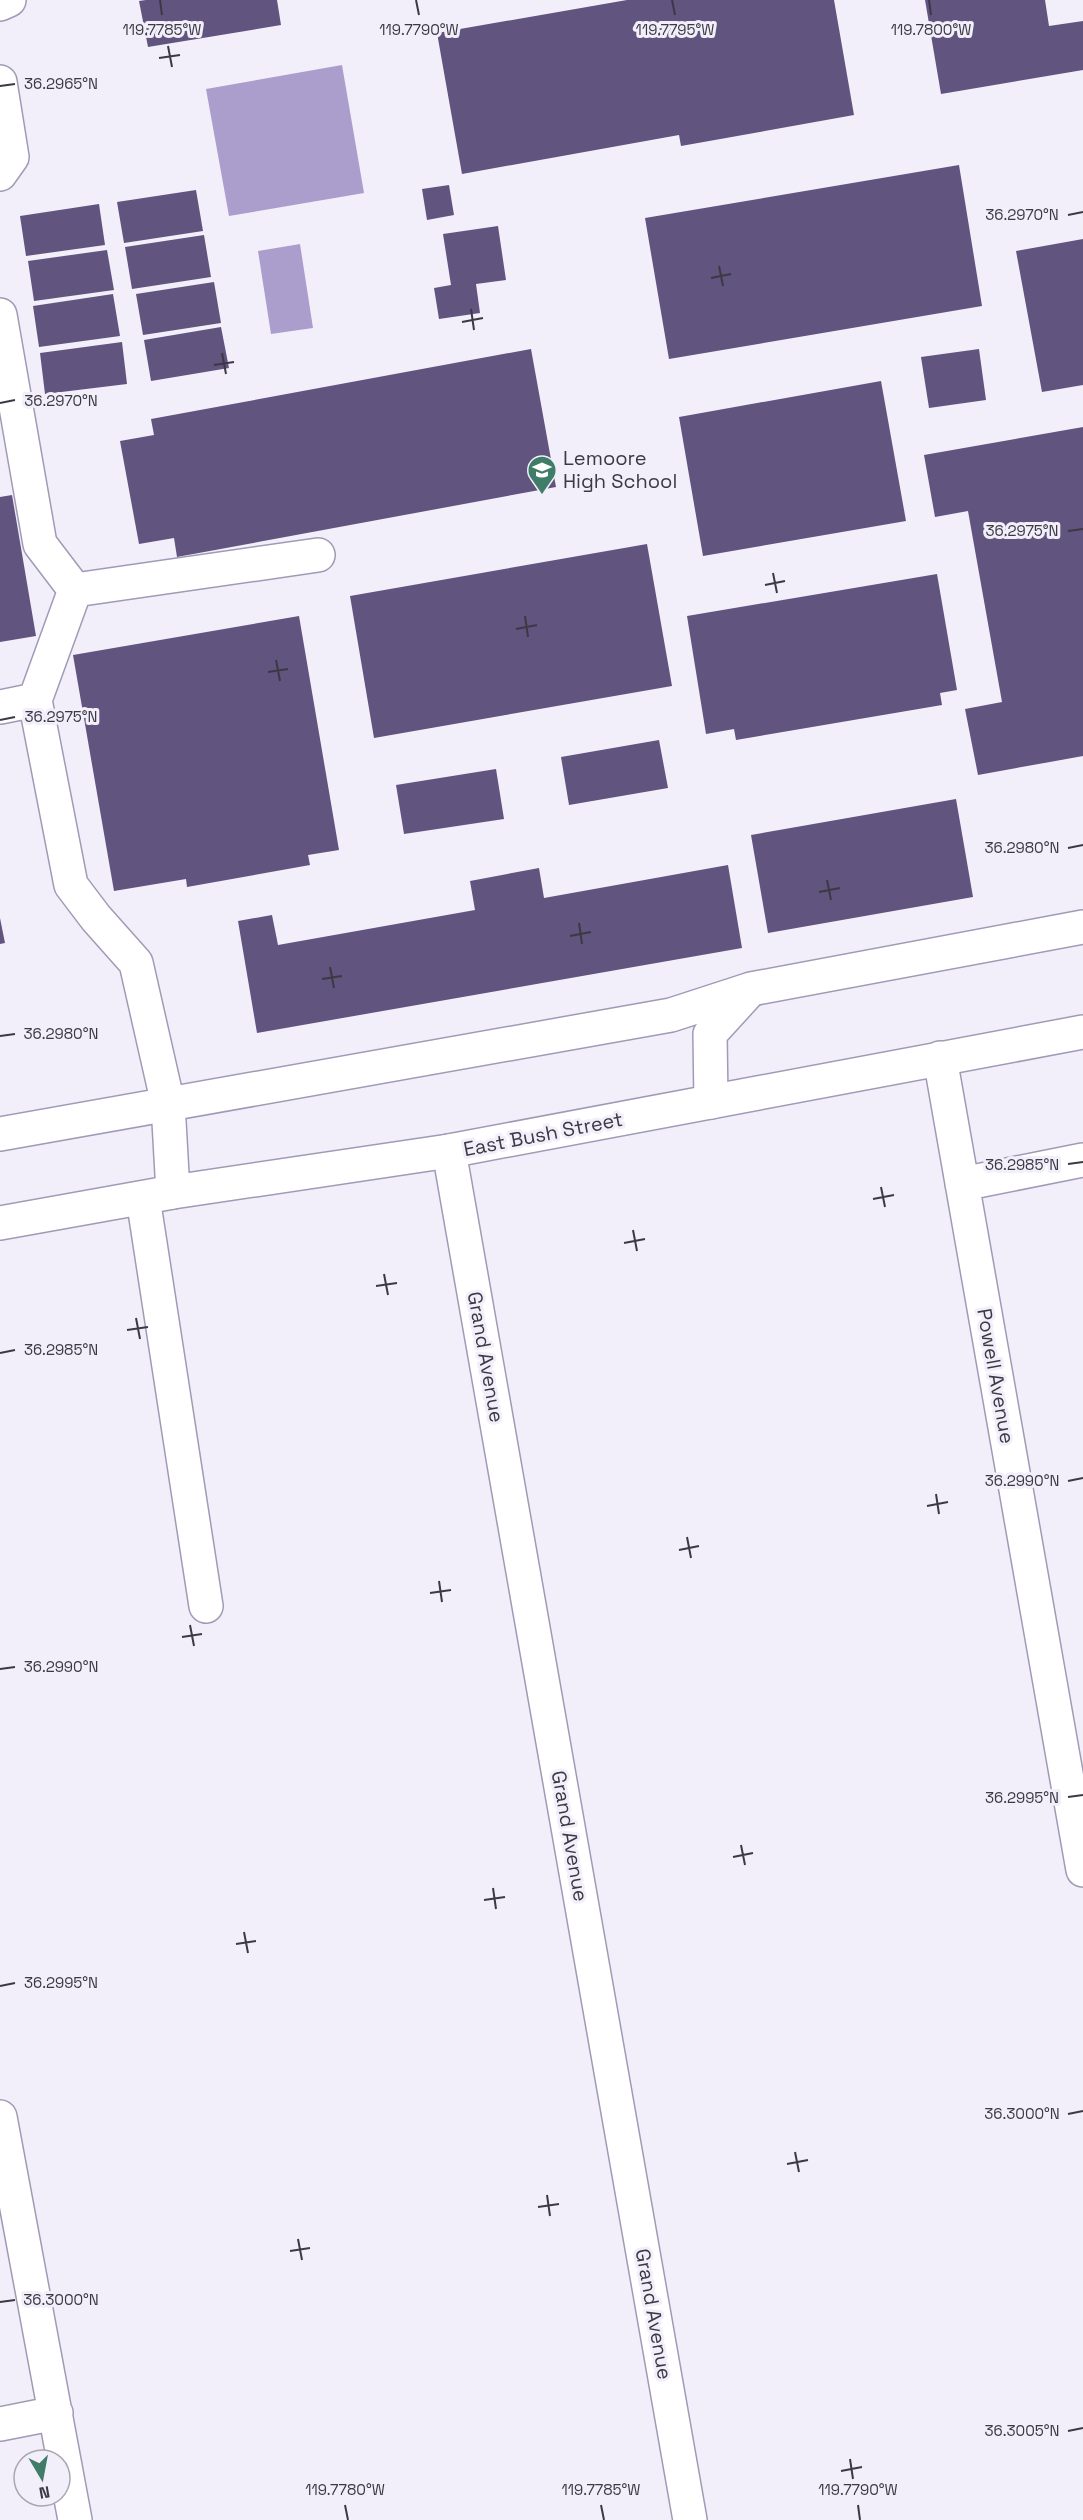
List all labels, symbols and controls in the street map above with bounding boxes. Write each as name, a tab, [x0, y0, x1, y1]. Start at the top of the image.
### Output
text: 119.7785°W	[123, 20, 201, 39]
text: 119.7790°W	[379, 20, 459, 39]
text: 119.7795°W	[636, 20, 714, 39]
text: 119.7800°W	[891, 20, 971, 39]
text: 36.2965°N	[24, 74, 98, 93]
text: 36.2970°N	[985, 205, 1059, 224]
text: 36.2970°N	[24, 391, 98, 410]
place label: Lemoore High School	[563, 445, 677, 494]
school or university icon: Lemoore High School	[526, 454, 558, 496]
text: 36.2975°N	[985, 521, 1059, 540]
text: 36.2975°N	[24, 707, 98, 726]
text: 36.2980°N	[985, 838, 1059, 857]
text: 36.2980°N	[24, 1024, 98, 1043]
street label: East Bush Street	[461, 1106, 625, 1162]
text: 36.2985°N	[985, 1155, 1059, 1174]
street label: Grand Avenue	[462, 1289, 510, 1425]
street label: Powell Avenue	[971, 1306, 1021, 1446]
text: 36.2985°N	[24, 1340, 98, 1359]
text: 36.2990°N	[985, 1471, 1059, 1490]
text: 36.2990°N	[24, 1657, 98, 1676]
street label: Grand Avenue	[546, 1768, 594, 1904]
text: 36.2995°N	[985, 1788, 1059, 1807]
text: 36.2995°N	[24, 1973, 98, 1992]
text: 36.3000°N	[984, 2104, 1060, 2123]
street label: Grand Avenue	[630, 2246, 678, 2382]
text: 36.3000°N	[23, 2290, 99, 2309]
text: 36.3005°N	[985, 2421, 1059, 2440]
north arrow	[12, 2448, 72, 2508]
text: 119.7780°W	[305, 2480, 385, 2499]
text: 119.7785°W	[562, 2480, 640, 2499]
text: 119.7790°W	[818, 2480, 898, 2499]
text: N	[37, 2481, 52, 2504]

